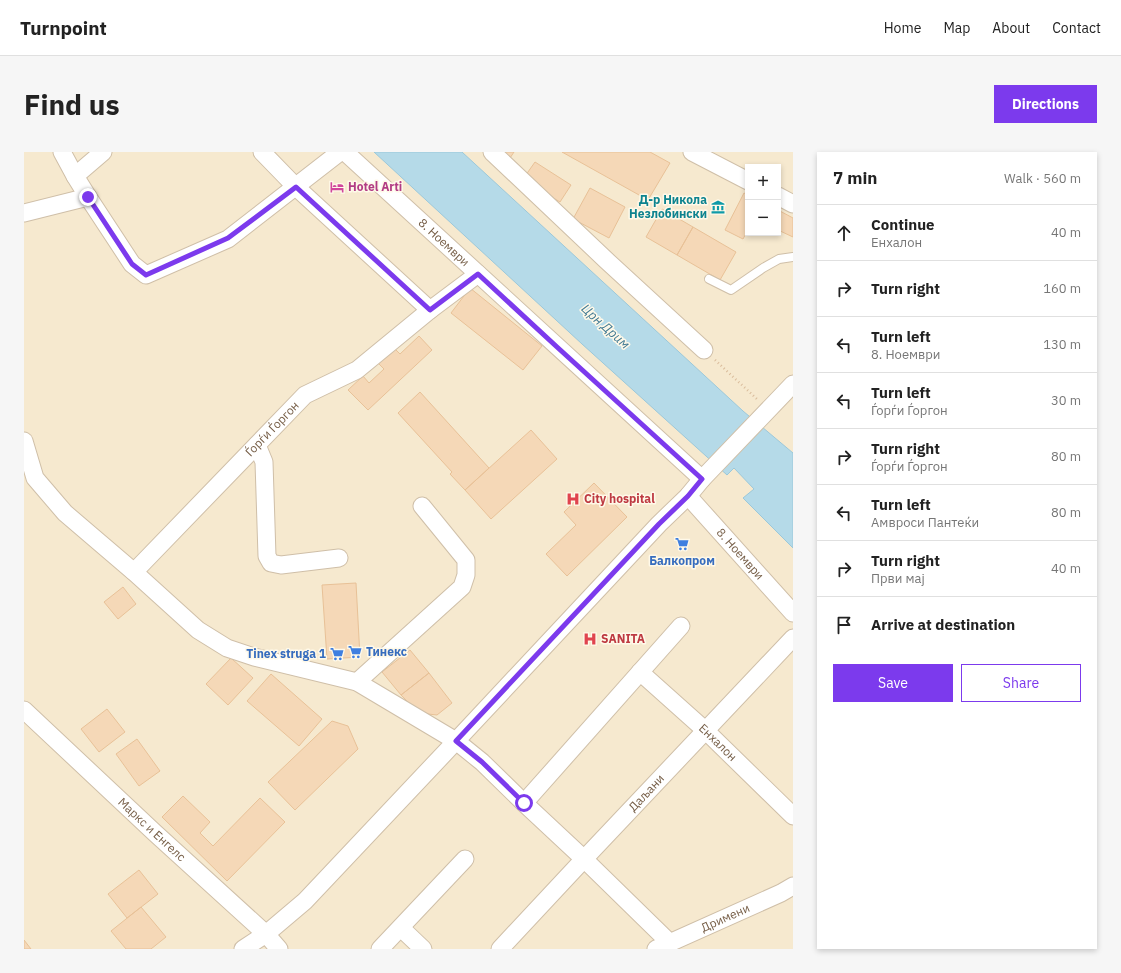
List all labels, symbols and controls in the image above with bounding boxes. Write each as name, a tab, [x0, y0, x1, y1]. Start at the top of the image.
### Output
text: Turnpoint	[20, 16, 107, 40]
text: Home	[884, 19, 921, 37]
text: Map	[943, 19, 970, 37]
text: About	[992, 19, 1030, 37]
text: Contact	[1052, 19, 1101, 37]
button: Directions	[994, 85, 1097, 123]
text: Find us	[24, 86, 120, 123]
map controls	[745, 164, 781, 236]
button: +	[745, 164, 781, 200]
text: 7 min	[833, 167, 877, 189]
text: Walk · 560 m	[1004, 170, 1081, 187]
hotel icon: Hotel Arti	[329, 179, 345, 195]
place label: Hotel Arti	[348, 179, 402, 194]
route end	[79, 188, 97, 206]
place label: Д-р Никола Незлобински	[629, 192, 707, 221]
museum icon: Д-р Никола Незлобински	[710, 199, 726, 215]
button: −	[745, 200, 781, 236]
street label: 8. Ноември	[415, 215, 473, 269]
text: Continue	[871, 215, 935, 234]
icon: ahead	[833, 222, 855, 244]
text: 40 m	[1051, 224, 1081, 241]
text: Енхалон	[871, 234, 922, 251]
icon: right	[833, 278, 855, 300]
text: Turn right	[871, 279, 940, 298]
text: 160 m	[1043, 280, 1081, 297]
water label: Црн Дрим	[578, 300, 634, 353]
text: Turn left	[871, 327, 931, 346]
icon: left	[833, 334, 855, 356]
text: 130 m	[1043, 336, 1081, 353]
text: 8. Ноември	[871, 346, 941, 363]
text: Turn left	[871, 383, 931, 402]
icon: left	[833, 390, 855, 412]
text: 30 m	[1051, 392, 1081, 409]
street label: Ѓорѓи Ѓоргон	[242, 398, 302, 459]
text: Ѓорѓи Ѓоргон	[871, 402, 948, 419]
text: Turn right	[871, 439, 940, 458]
icon: right	[833, 446, 855, 468]
text: 80 m	[1051, 448, 1081, 465]
text: Ѓорѓи Ѓоргон	[871, 458, 948, 475]
hospital icon: City hospital	[565, 491, 581, 507]
place label: City hospital	[584, 491, 655, 506]
text: Turn left	[871, 495, 931, 514]
icon: left	[833, 502, 855, 524]
text: 80 m	[1051, 504, 1081, 521]
text: Амвроси Пантеќи	[871, 514, 979, 531]
street label: 8. Ноември	[713, 525, 767, 583]
supermarket icon: Балкопром	[674, 536, 690, 552]
text: Turn right	[871, 551, 940, 570]
place label: Балкопром	[649, 553, 715, 568]
icon: right	[833, 558, 855, 580]
text: 40 m	[1051, 560, 1081, 577]
text: Први мај	[871, 570, 925, 587]
icon: arrive	[833, 614, 855, 636]
text: Arrive at destination	[871, 615, 1015, 634]
hospital icon: SANITA	[582, 631, 598, 647]
place label: SANITA	[601, 631, 645, 646]
supermarket icon: Тинекс	[347, 644, 363, 660]
place label: Тинекс	[366, 644, 407, 659]
place label: Tinex struga 1	[246, 646, 326, 661]
supermarket icon: Tinex struga 1	[329, 646, 345, 662]
button: Save	[833, 664, 953, 702]
button: Share	[961, 664, 1081, 702]
street label: Енхалон	[696, 720, 740, 764]
street label: Даљани	[625, 771, 667, 814]
street label: Маркс и Енгелс	[115, 794, 189, 864]
route start	[515, 794, 533, 812]
street label: Дримени	[698, 900, 752, 935]

